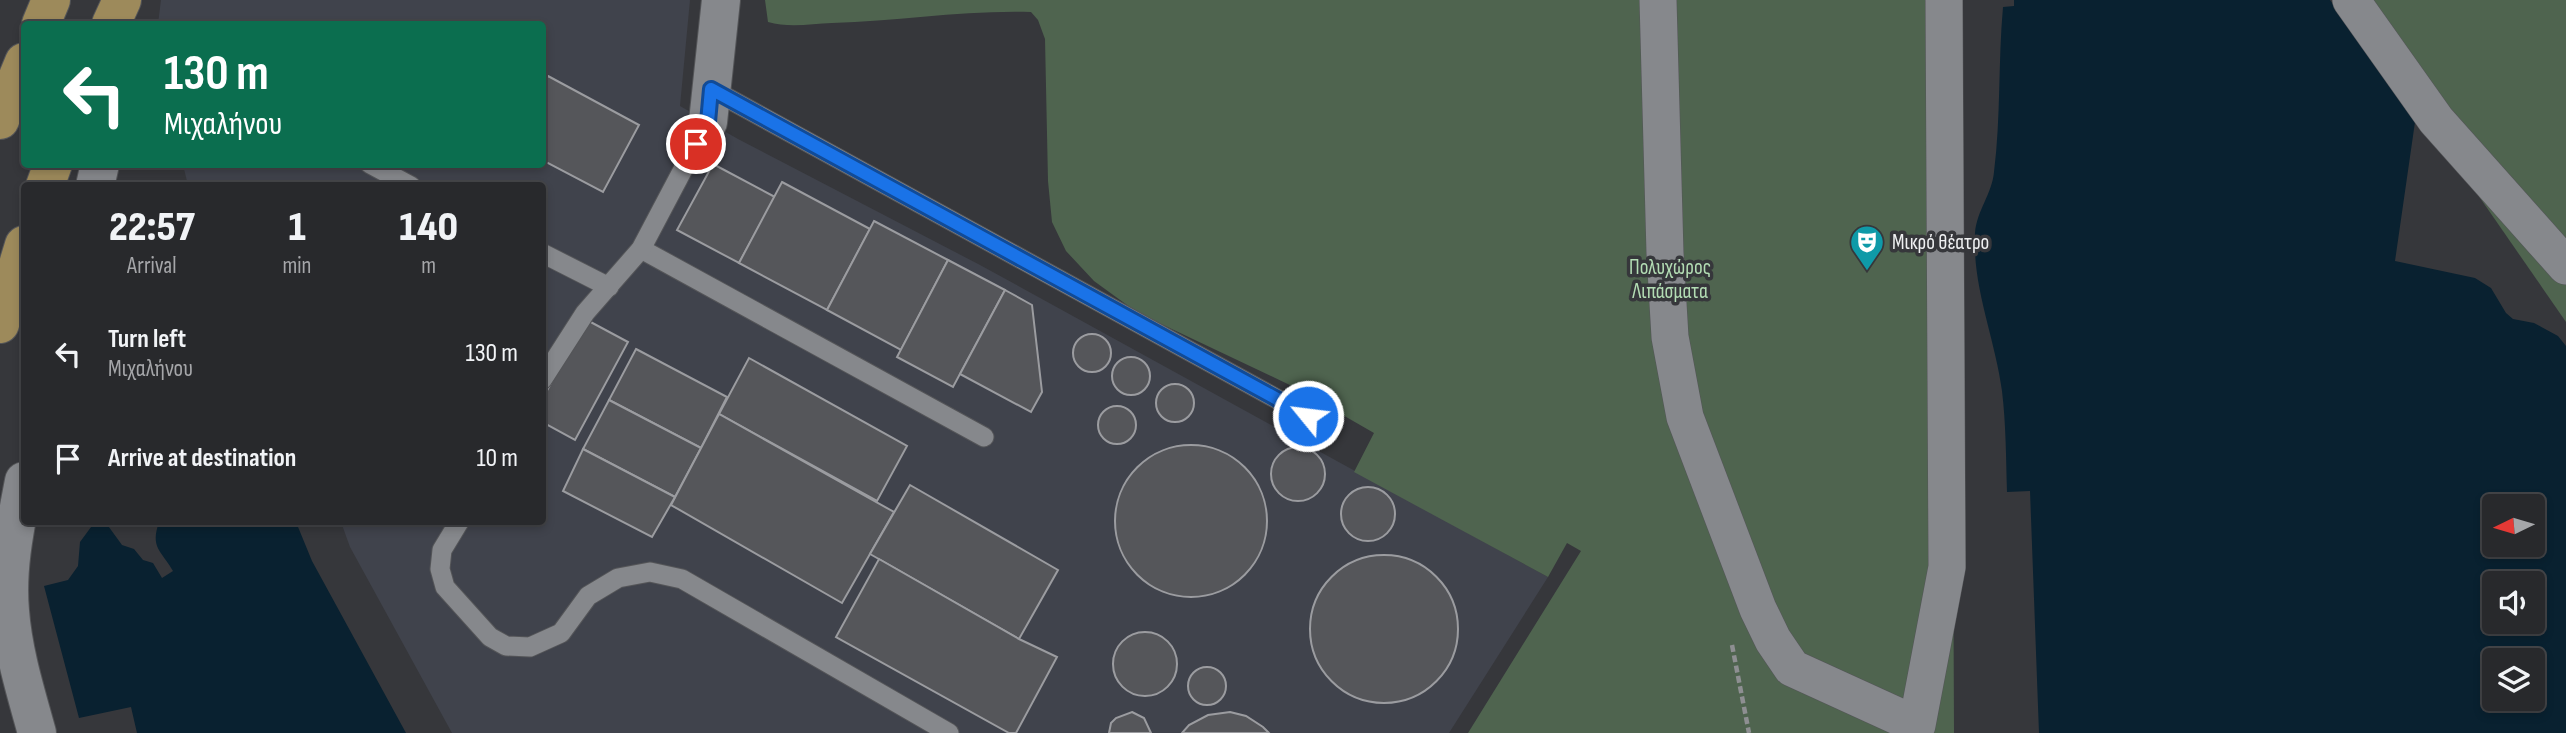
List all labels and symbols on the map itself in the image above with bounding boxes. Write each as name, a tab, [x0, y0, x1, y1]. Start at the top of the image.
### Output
pin	[666, 114, 726, 174]
theatre icon: Μικρό θέατρο	[1848, 223, 1886, 272]
place label: Μικρό θέατρο	[1892, 230, 1989, 255]
park label: Πολυχώρος Λιπάσματα	[1629, 255, 1711, 304]
position arrow	[1271, 379, 1345, 453]
north arrow	[2482, 494, 2544, 556]

